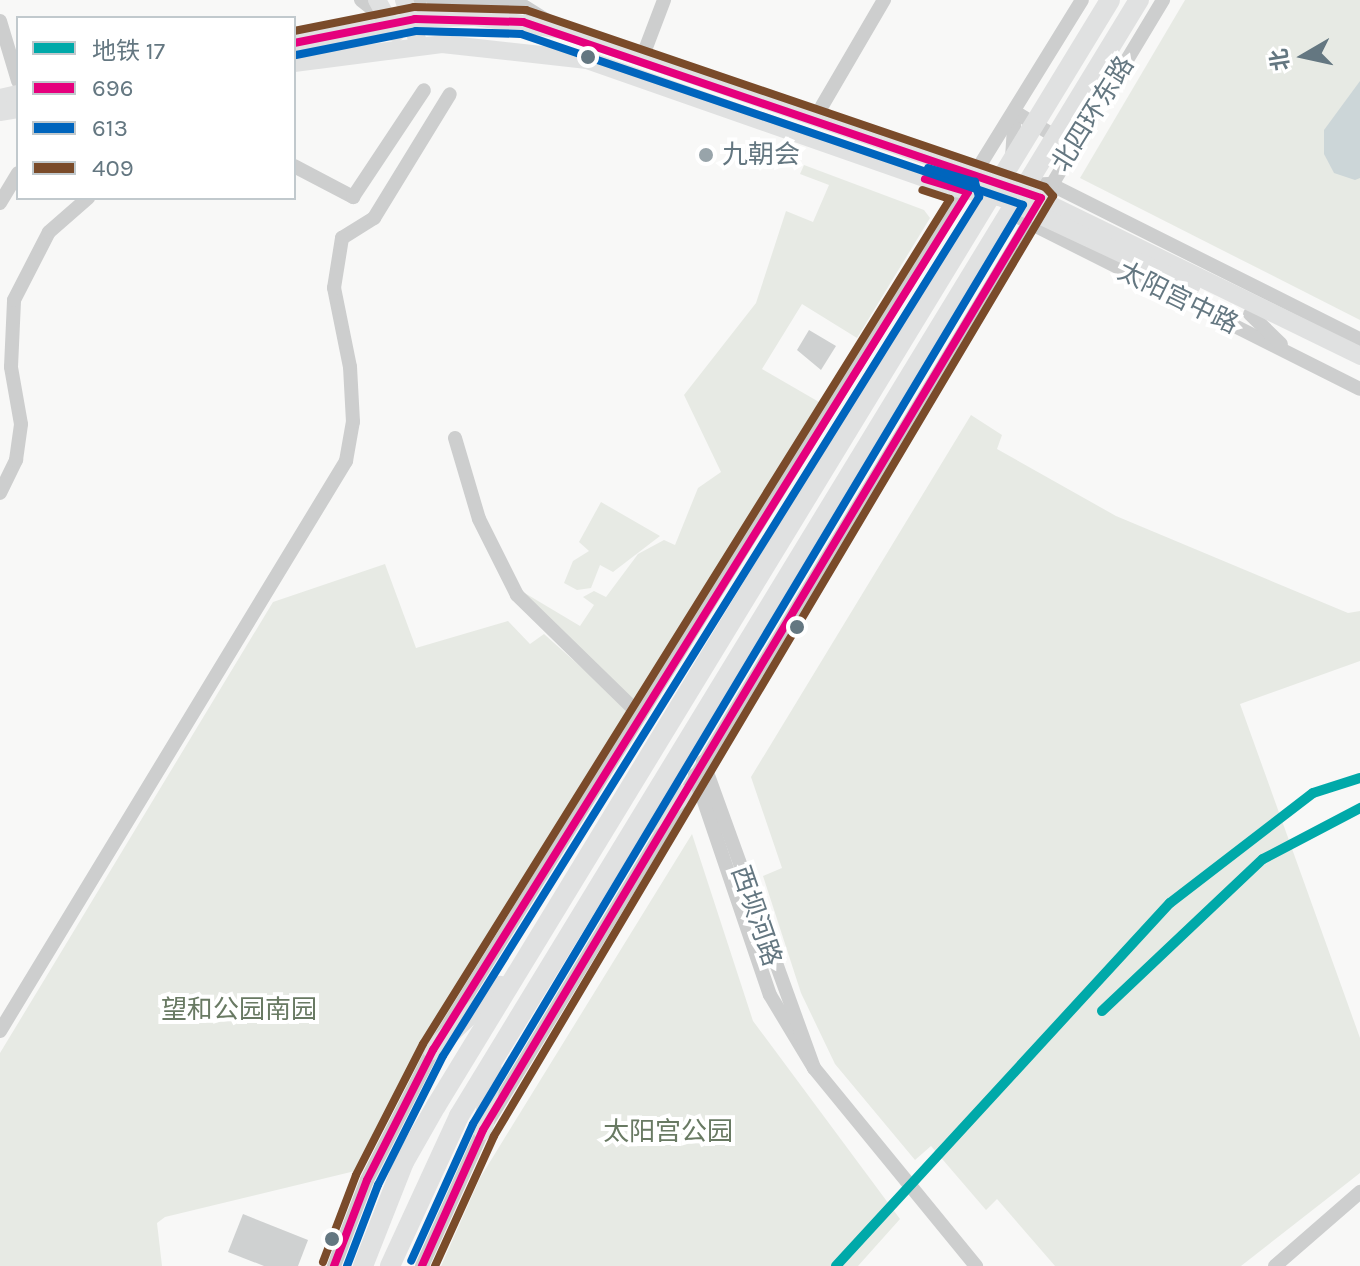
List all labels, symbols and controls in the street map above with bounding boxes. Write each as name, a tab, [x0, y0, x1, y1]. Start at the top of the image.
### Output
legend	[16, 16, 296, 200]
north arrow	[1264, 16, 1344, 96]
text: 地铁 17	[92, 37, 165, 65]
text: 北	[1266, 47, 1295, 73]
unlabelled marker	[580, 49, 596, 65]
street label: 北四环东路	[1045, 51, 1141, 177]
text: 696	[92, 74, 133, 102]
text: 613	[92, 114, 128, 142]
place label: 九朝会	[722, 139, 800, 171]
marker: 九朝会	[697, 146, 715, 164]
text: 409	[92, 154, 134, 182]
street label: 太阳宫中路	[1113, 255, 1243, 341]
unlabelled marker	[789, 619, 805, 635]
street label: 西坝河路	[724, 862, 788, 970]
park label: 望和公园南园	[161, 994, 317, 1026]
park label: 太阳宫公园	[603, 1116, 733, 1148]
unlabelled marker	[324, 1231, 340, 1247]

